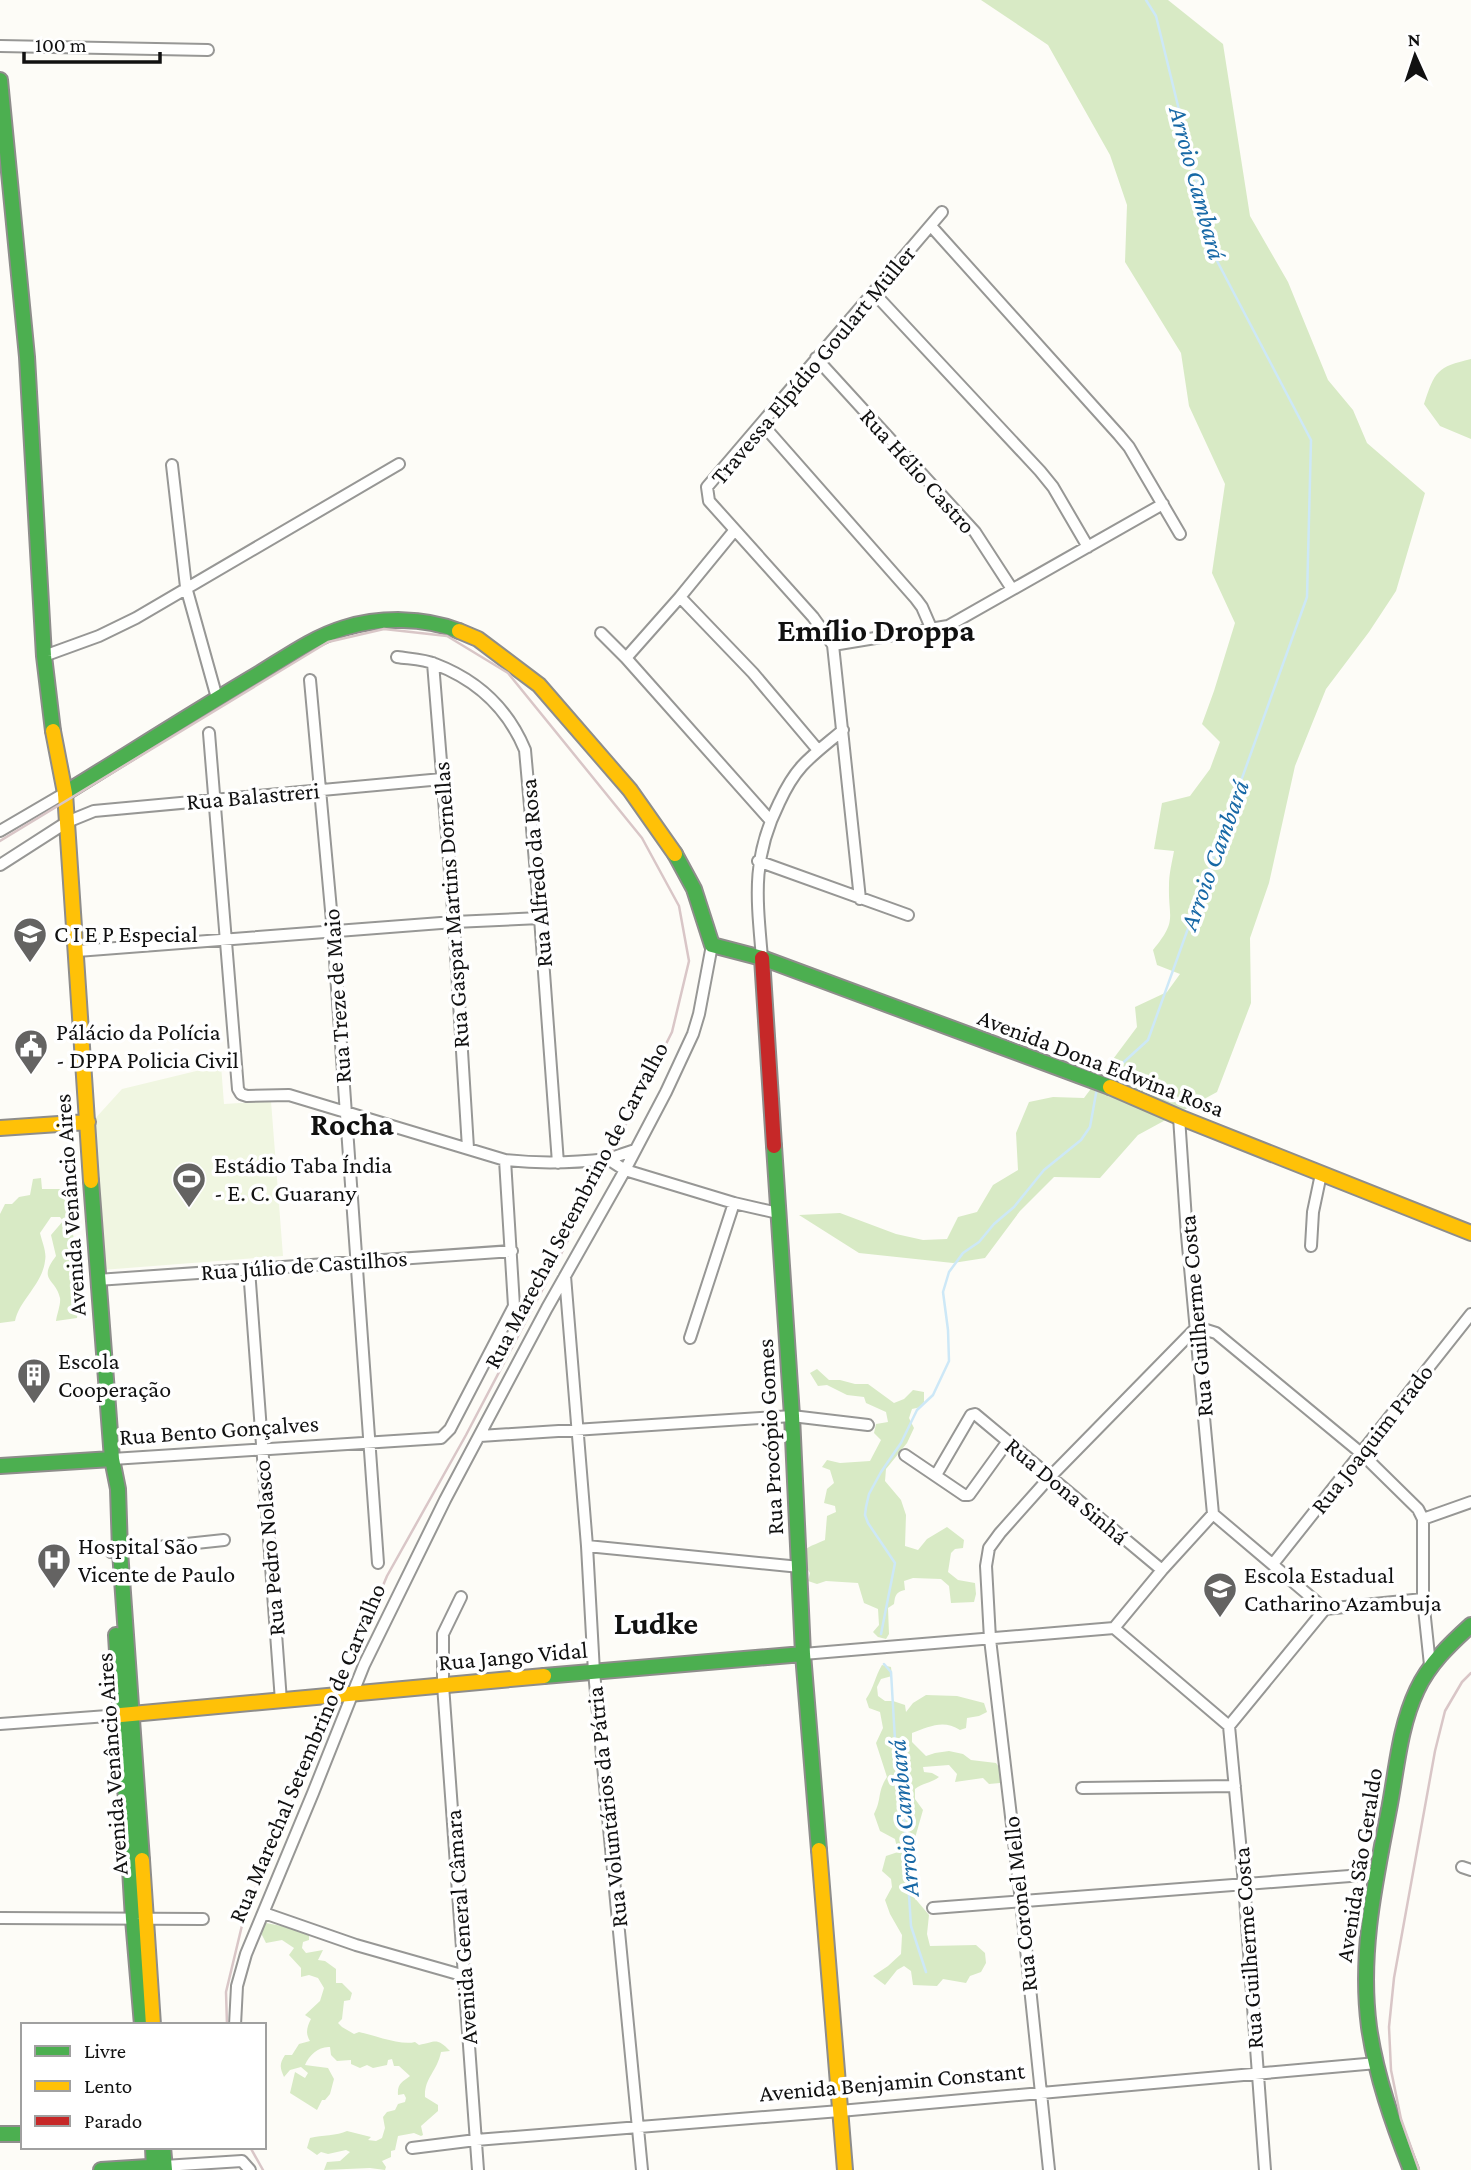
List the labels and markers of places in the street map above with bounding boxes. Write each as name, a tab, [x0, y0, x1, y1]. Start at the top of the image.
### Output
school or university icon: C I E P Especial	[11, 915, 49, 964]
place label: C I E P Especial	[54, 920, 198, 947]
place label: Pálácio da Polícia - DPPA Policia Civil	[56, 1018, 239, 1073]
public building icon: Pálácio da Polícia - DPPA Policia Civil	[12, 1027, 50, 1076]
place label: Estádio Taba Índia - E. C. Guarany	[214, 1151, 392, 1206]
sports icon: Estádio Taba Índia - E. C. Guarany	[170, 1160, 208, 1209]
place label: Escola Cooperação	[58, 1347, 171, 1402]
building icon: Escola Cooperação	[15, 1356, 53, 1405]
place label: Hospital São Vicente de Paulo	[78, 1532, 235, 1587]
hospital icon: Hospital São Vicente de Paulo	[35, 1541, 73, 1590]
place label: Escola Estadual Catharino Azambuja	[1244, 1561, 1442, 1616]
school or university icon: Escola Estadual Catharino Azambuja	[1201, 1570, 1239, 1619]

